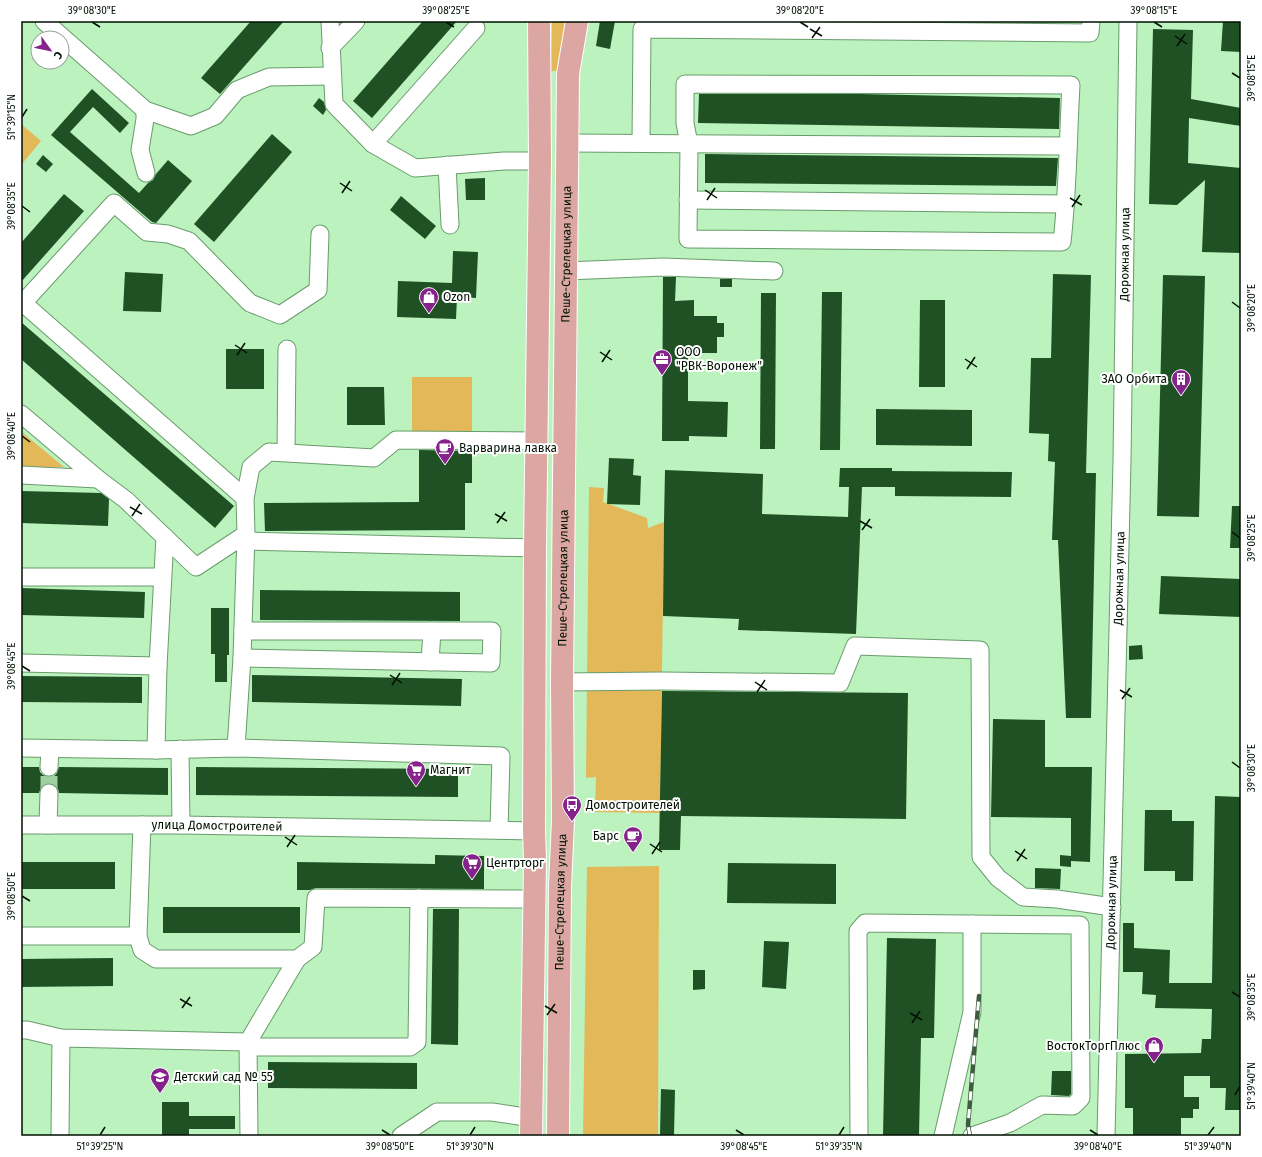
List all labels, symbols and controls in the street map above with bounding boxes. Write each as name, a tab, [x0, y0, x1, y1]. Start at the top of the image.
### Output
text: 39°08'30"E	[68, 5, 116, 17]
text: 39°08'25"E	[422, 5, 470, 17]
text: 39°08'20"E	[776, 5, 824, 17]
text: 39°08'15"E	[1131, 5, 1177, 17]
north arrow	[30, 30, 70, 70]
text: С	[50, 49, 65, 62]
text: 39°08'15"E	[1246, 55, 1258, 101]
text: 51°39'15"N	[6, 94, 18, 140]
text: 39°08'35"E	[6, 182, 18, 230]
street label: Пеше-Стрелецкая улица	[559, 185, 574, 323]
street label: Дорожная улица	[1117, 207, 1132, 302]
text: 39°08'20"E	[1246, 284, 1258, 332]
shop icon: Ozon	[418, 286, 440, 314]
place label: Ozon	[443, 290, 470, 304]
place label: ООО "РВК-Воронеж"	[676, 345, 762, 373]
office icon: ООО "РВК-Воронеж"	[651, 348, 673, 376]
building icon: ЗАО Орбита	[1170, 368, 1192, 396]
place label: ЗАО Орбита	[1102, 372, 1167, 386]
text: 39°08'40"E	[6, 412, 18, 460]
cafe icon: Варварина лавка	[434, 437, 456, 465]
place label: Варварина лавка	[459, 441, 557, 455]
street label: Пеше-Стрелецкая улица	[555, 509, 571, 647]
text: 39°08'25"E	[1246, 514, 1258, 562]
street label: Дорожная улица	[1111, 531, 1127, 626]
text: 39°08'45"E	[6, 642, 18, 690]
text: 39°08'30"E	[1246, 744, 1258, 792]
supermarket icon: Магнит	[405, 759, 427, 787]
place label: Магнит	[430, 763, 471, 777]
bus stop icon: Домостроителей	[561, 794, 583, 822]
place label: Домостроителей	[585, 798, 680, 812]
street label: улица Домостроителей	[152, 818, 283, 834]
cafe icon: Барс	[622, 825, 644, 853]
place label: Барс	[593, 829, 619, 843]
street label: Пеше-Стрелецкая улица	[552, 833, 569, 971]
supermarket icon: Центрторг	[461, 852, 483, 880]
street label: Дорожная улица	[1103, 855, 1120, 950]
place label: Центрторг	[486, 856, 545, 870]
text: 39°08'50"E	[6, 872, 18, 920]
text: 39°08'35"E	[1246, 973, 1258, 1021]
shop icon: ВостокТоргПлюс	[1143, 1035, 1165, 1063]
place label: ВостокТоргПлюс	[1047, 1039, 1140, 1053]
text: 51°39'40"N	[1246, 1062, 1258, 1110]
school or university icon: Детский сад № 55	[149, 1066, 171, 1094]
place label: Детский сад № 55	[173, 1070, 273, 1084]
text: 51°39'25"N	[77, 1141, 123, 1153]
text: 39°08'50"E	[366, 1141, 414, 1153]
text: 51°39'30"N	[446, 1141, 494, 1153]
text: 39°08'45"E	[720, 1141, 768, 1153]
text: 51°39'35"N	[816, 1141, 862, 1153]
text: 39°08'40"E	[1074, 1141, 1122, 1153]
text: 51°39'40"N	[1184, 1141, 1232, 1153]

